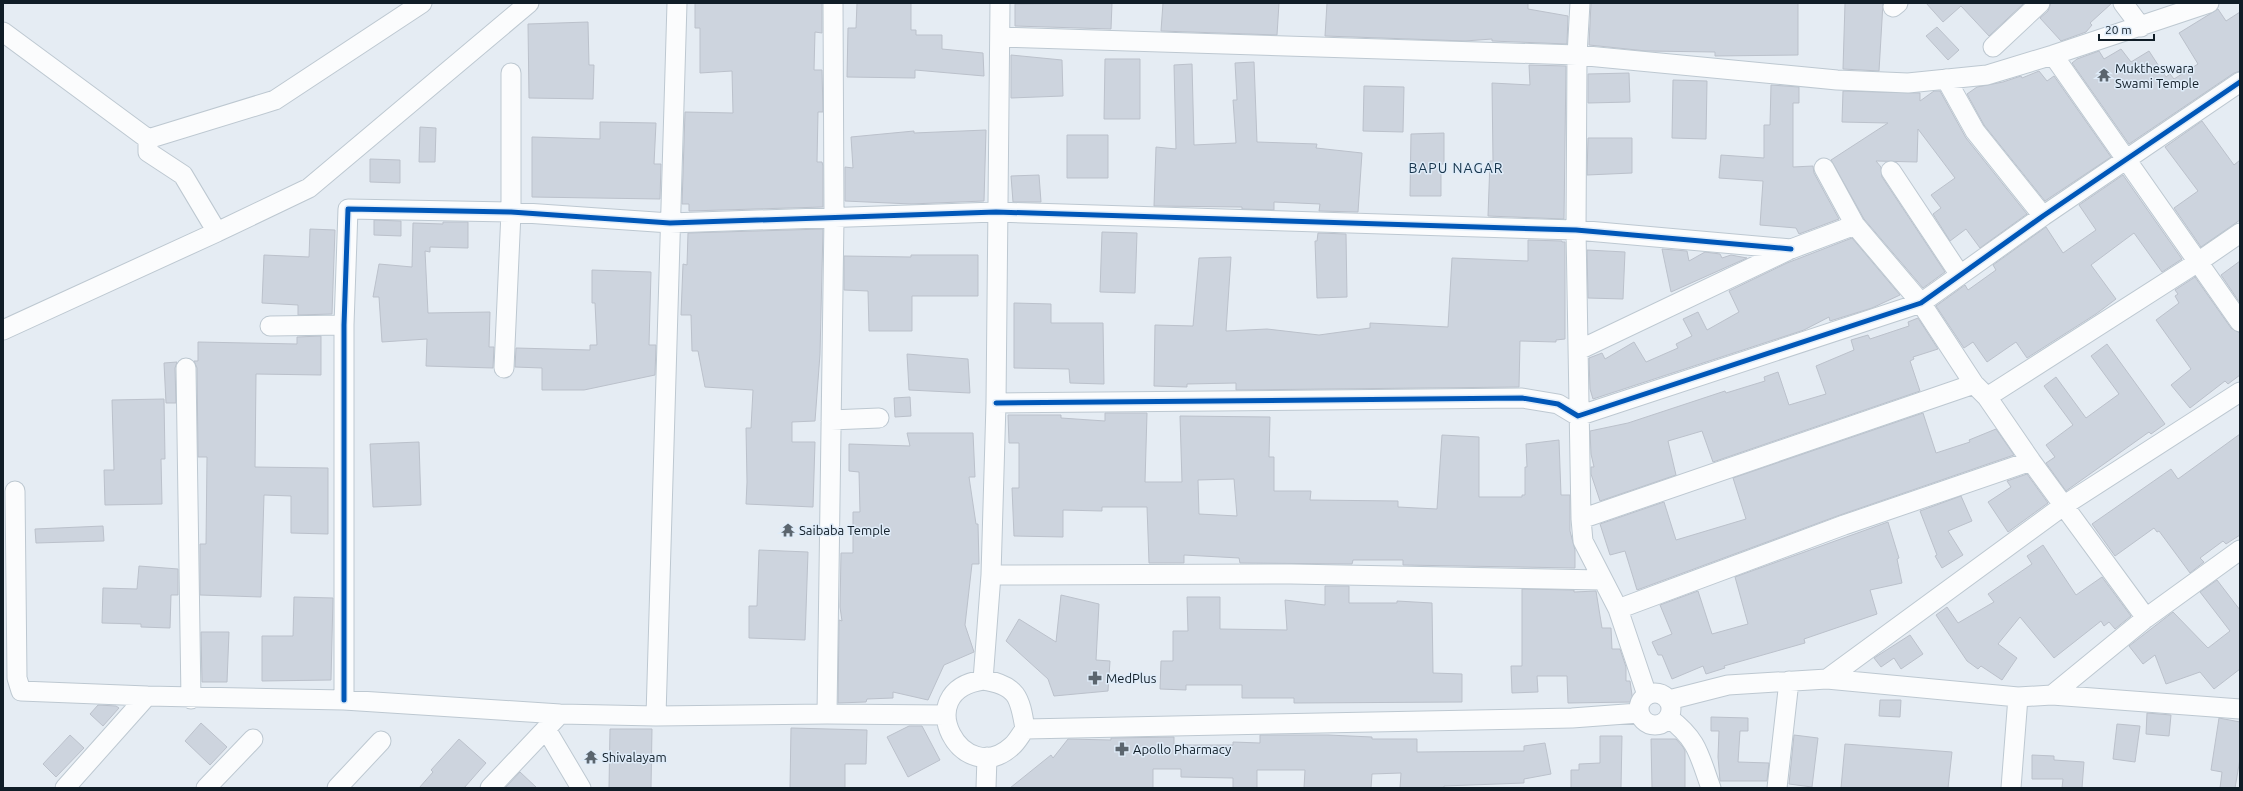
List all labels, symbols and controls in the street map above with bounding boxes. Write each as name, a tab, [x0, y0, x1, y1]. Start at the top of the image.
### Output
scale bar	[2099, 16, 2154, 42]
text: 20 m	[2105, 23, 2132, 36]
place label: Muktheswara Swami Temple	[2115, 61, 2199, 90]
temple icon: Muktheswara Swami Temple	[2096, 67, 2112, 83]
district label: BAPU NAGAR	[1408, 160, 1504, 176]
temple icon: Saibaba Temple	[780, 522, 796, 538]
place label: Saibaba Temple	[799, 523, 890, 537]
pharmacy icon: MedPlus	[1087, 670, 1103, 686]
place label: MedPlus	[1106, 671, 1157, 685]
pharmacy icon: Apollo Pharmacy	[1114, 741, 1130, 757]
place label: Apollo Pharmacy	[1133, 742, 1231, 756]
temple icon: Shivalayam	[583, 749, 599, 765]
place label: Shivalayam	[602, 750, 667, 764]

